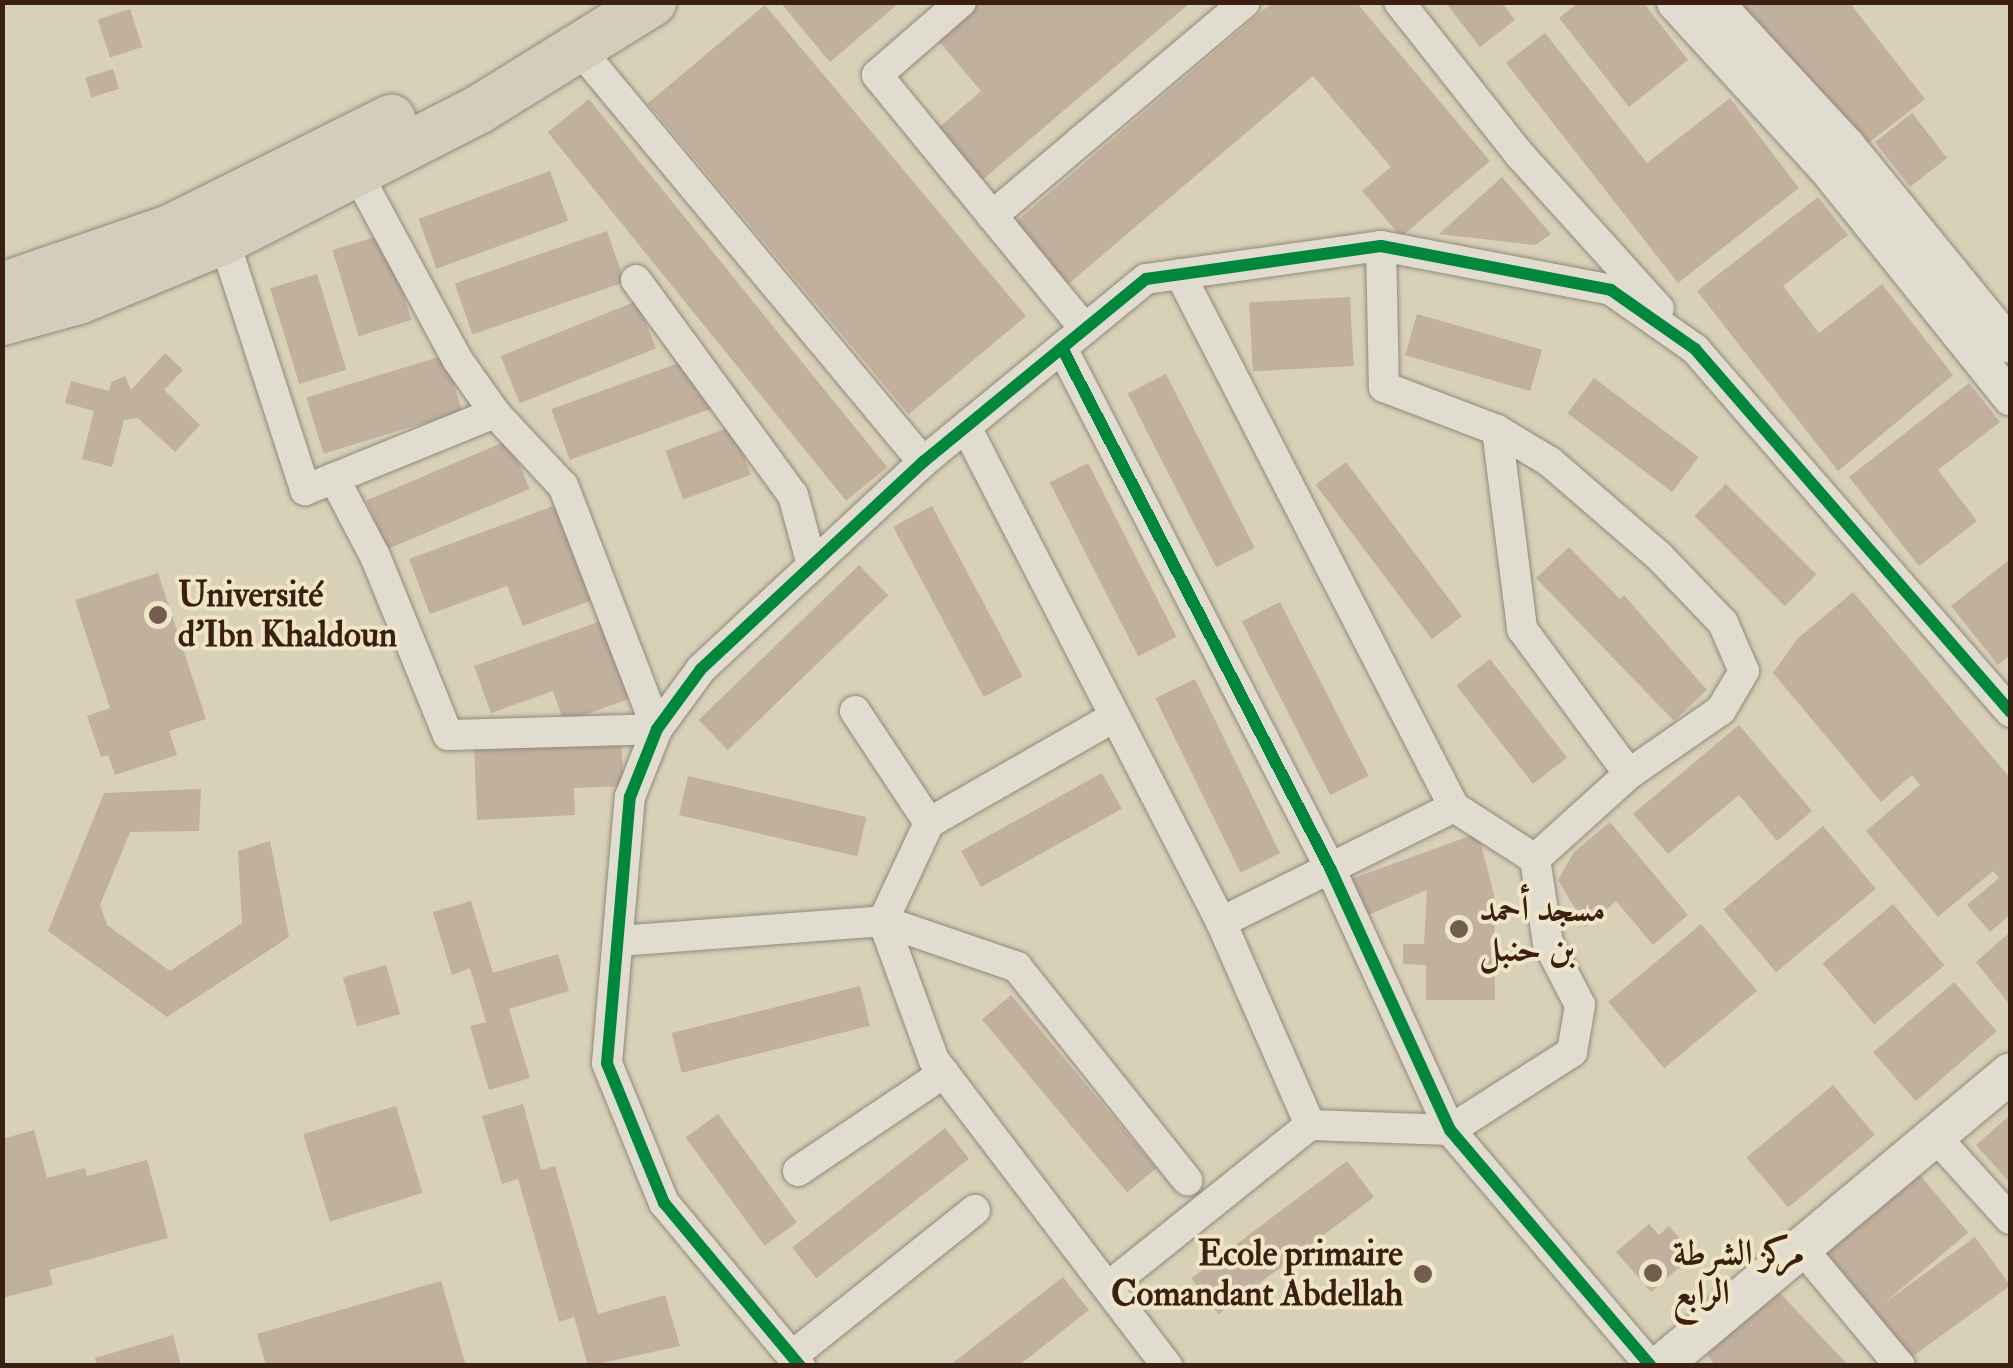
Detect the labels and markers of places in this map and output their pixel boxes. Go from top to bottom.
place label: Université d'Ibn Khaldoun [178,574,397,656]
marker: Université d'Ibn Khaldoun [147,604,169,626]
place label: مسجد أحمد بن حنبل [1479,888,1605,970]
marker: مسجد أحمد بن حنبل [1448,918,1470,940]
place label: مركز الشرطة الرابع [1673,1232,1804,1314]
place label: Ecole primaire Comandant Abdellah [1111,1233,1403,1315]
marker: مركز الشرطة الرابع [1642,1262,1664,1284]
marker: Ecole primaire Comandant Abdellah [1412,1263,1434,1285]

